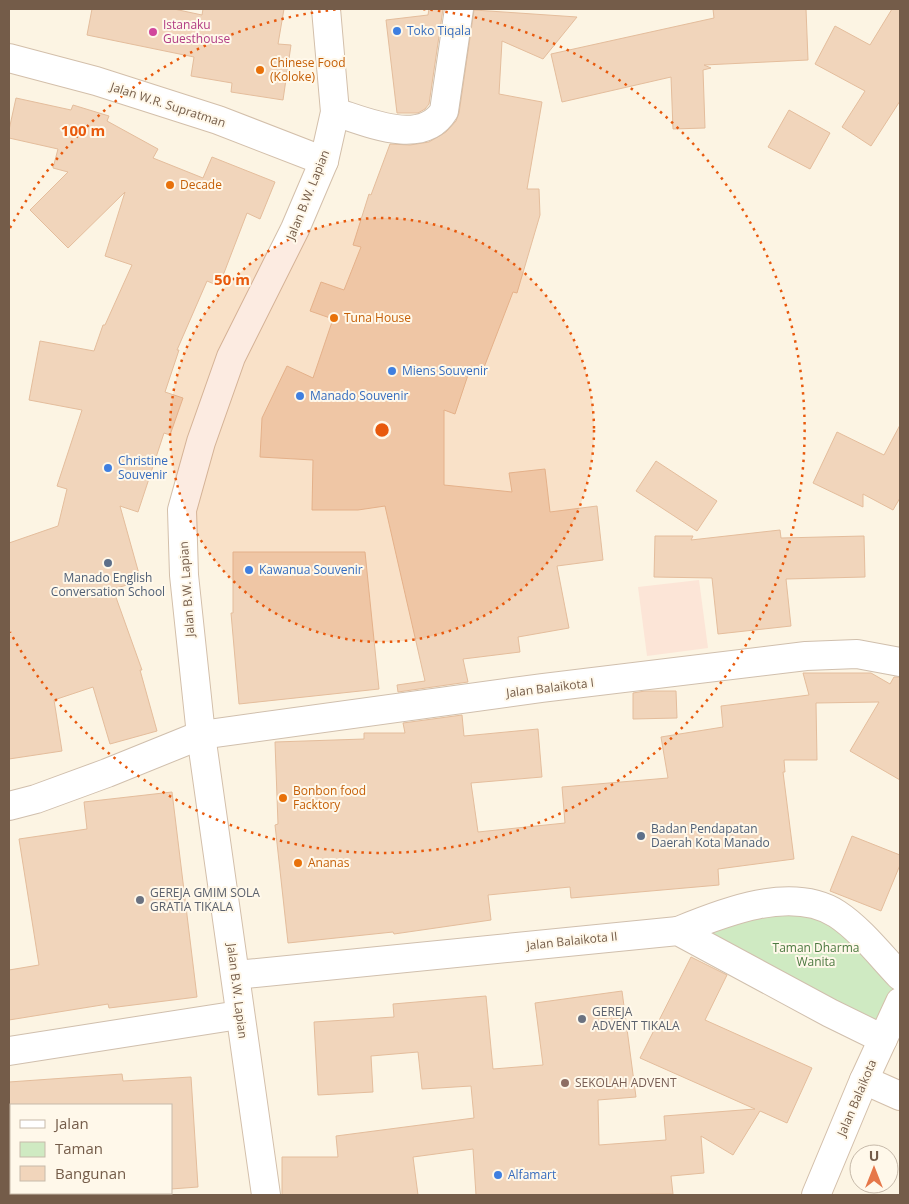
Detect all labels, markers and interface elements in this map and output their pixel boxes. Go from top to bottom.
place label: Istanaku Guesthouse [163,16,230,47]
place label: Toko Tiqala [407,22,471,39]
marker: Toko Tiqala [391,25,403,37]
marker: Istanaku Guesthouse [147,26,159,38]
place label: Chinese Food (Koloke) [270,54,346,85]
marker: Chinese Food (Koloke) [254,64,266,76]
street label: Jalan W.R. Supratman [107,78,228,131]
text: 100 m [61,120,105,140]
street label: Jalan B.W. Lapian [281,147,333,243]
place label: Decade [180,176,222,193]
marker: Decade [164,179,176,191]
text: 50 m [214,269,250,289]
place label: Tuna House [344,309,411,326]
marker: Tuna House [328,312,340,324]
place label: Miens Souvenir [402,362,488,379]
marker: Miens Souvenir [386,365,398,377]
place label: Manado Souvenir [310,387,408,404]
marker: Manado Souvenir [294,390,306,402]
centre of rings [373,421,391,439]
place label: Christine Souvenir [118,452,168,483]
marker: Christine Souvenir [102,462,114,474]
street label: Jalan B.W. Lapian [175,541,198,638]
marker: Manado English Conversation School [102,557,114,569]
place label: Kawanua Souvenir [259,561,363,578]
marker: Kawanua Souvenir [243,564,255,576]
place label: Manado English Conversation School [51,569,165,600]
street label: Jalan Balaikota I [504,674,595,701]
place label: Bonbon food Facktory [293,782,366,813]
marker: Bonbon food Facktory [277,792,289,804]
place label: Badan Pendapatan Daerah Kota Manado [651,820,770,851]
marker: Badan Pendapatan Daerah Kota Manado [635,830,647,842]
place label: Ananas [308,854,350,871]
marker: Ananas [292,857,304,869]
place label: GEREJA GMIM SOLA GRATIA TIKALA [150,884,260,915]
marker: GEREJA GMIM SOLA GRATIA TIKALA [134,894,146,906]
street label: Jalan Balaikota II [525,927,618,954]
park label: Taman Dharma Wanita [773,939,859,970]
street label: Jalan B.W. Lapian [223,941,252,1039]
place label: GEREJA ADVENT TIKALA [592,1003,680,1034]
marker: GEREJA ADVENT TIKALA [576,1013,588,1025]
street label: Jalan Balaikota [832,1057,880,1140]
place label: SEKOLAH ADVENT [575,1074,677,1091]
marker: SEKOLAH ADVENT [559,1077,571,1089]
legend [10,1104,172,1194]
text: Jalan [53,1113,89,1133]
text: Taman [55,1138,103,1158]
north arrow [849,1144,899,1194]
text: U [869,1146,879,1165]
text: Bangunan [55,1163,126,1183]
place label: Alfamart [508,1166,556,1183]
marker: Alfamart [492,1169,504,1181]

